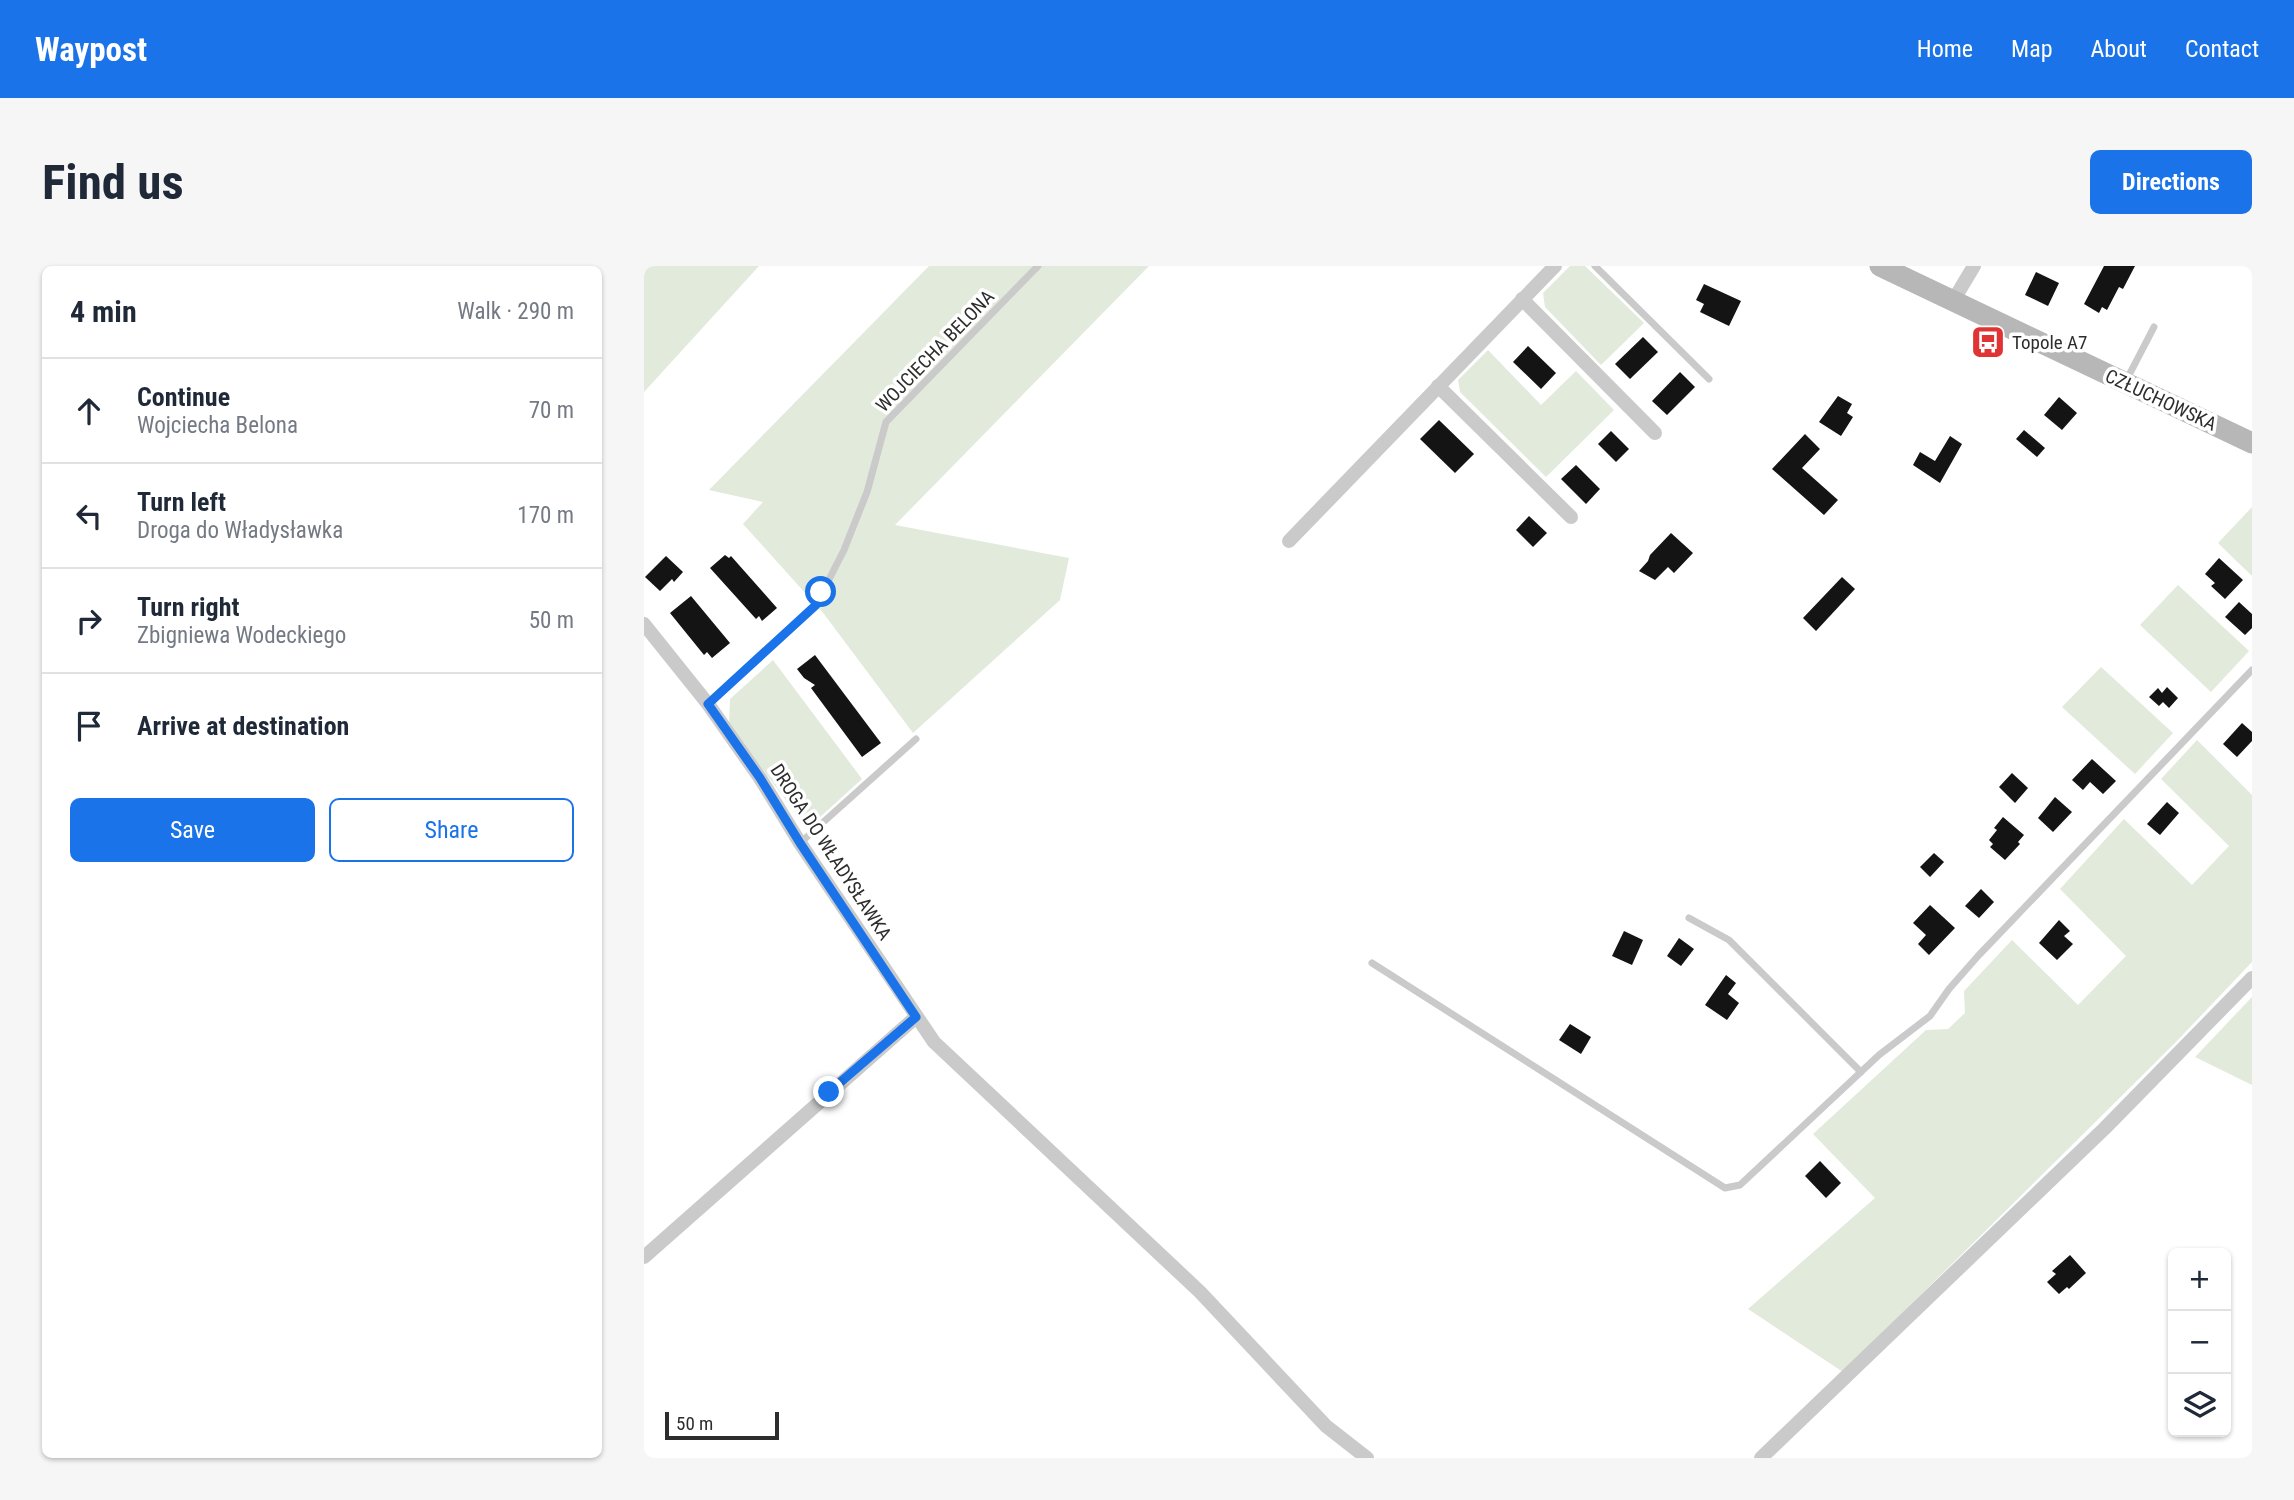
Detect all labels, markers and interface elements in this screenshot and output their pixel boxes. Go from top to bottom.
text: Waypost [35,30,147,69]
text: Home [1917,35,1973,63]
text: Map [2011,35,2053,63]
text: About [2091,35,2147,63]
text: Contact [2185,35,2259,63]
button: Directions [2090,150,2252,214]
text: Find us [42,154,184,211]
street label: WOJCIECHA BELONA [871,285,999,417]
text: 4 min [70,294,137,329]
text: Walk · 290 m [457,298,574,325]
bus stop icon: Topole A7 [1969,323,2007,361]
place label: Topole A7 [2012,331,2087,354]
street label: CZŁUCHOWSKA [2102,364,2220,436]
text: Continue [137,382,230,412]
icon: ahead [70,392,108,430]
text: 70 m [529,397,574,424]
text: Wojciecha Belona [137,412,298,439]
text: Turn left [137,487,226,517]
icon: left [70,497,108,535]
text: 170 m [517,502,574,529]
text: Droga do Władysławka [137,517,343,544]
route start [805,576,836,607]
text: Turn right [137,592,239,622]
icon: right [70,602,108,640]
text: 50 m [529,607,574,634]
text: Zbigniewa Wodeckiego [137,622,346,649]
icon: arrive [70,707,108,745]
text: Arrive at destination [137,711,349,741]
street label: DROGA DO WŁADYSŁAWKA [765,760,897,944]
button: Save [70,798,315,862]
button: Share [329,798,574,862]
route end [813,1076,844,1107]
map controls [2168,1248,2231,1437]
button: + [2168,1248,2231,1311]
button: − [2168,1311,2231,1374]
button: layers [2168,1374,2231,1437]
scale bar [665,1409,779,1441]
text: 50 m [676,1412,713,1435]

